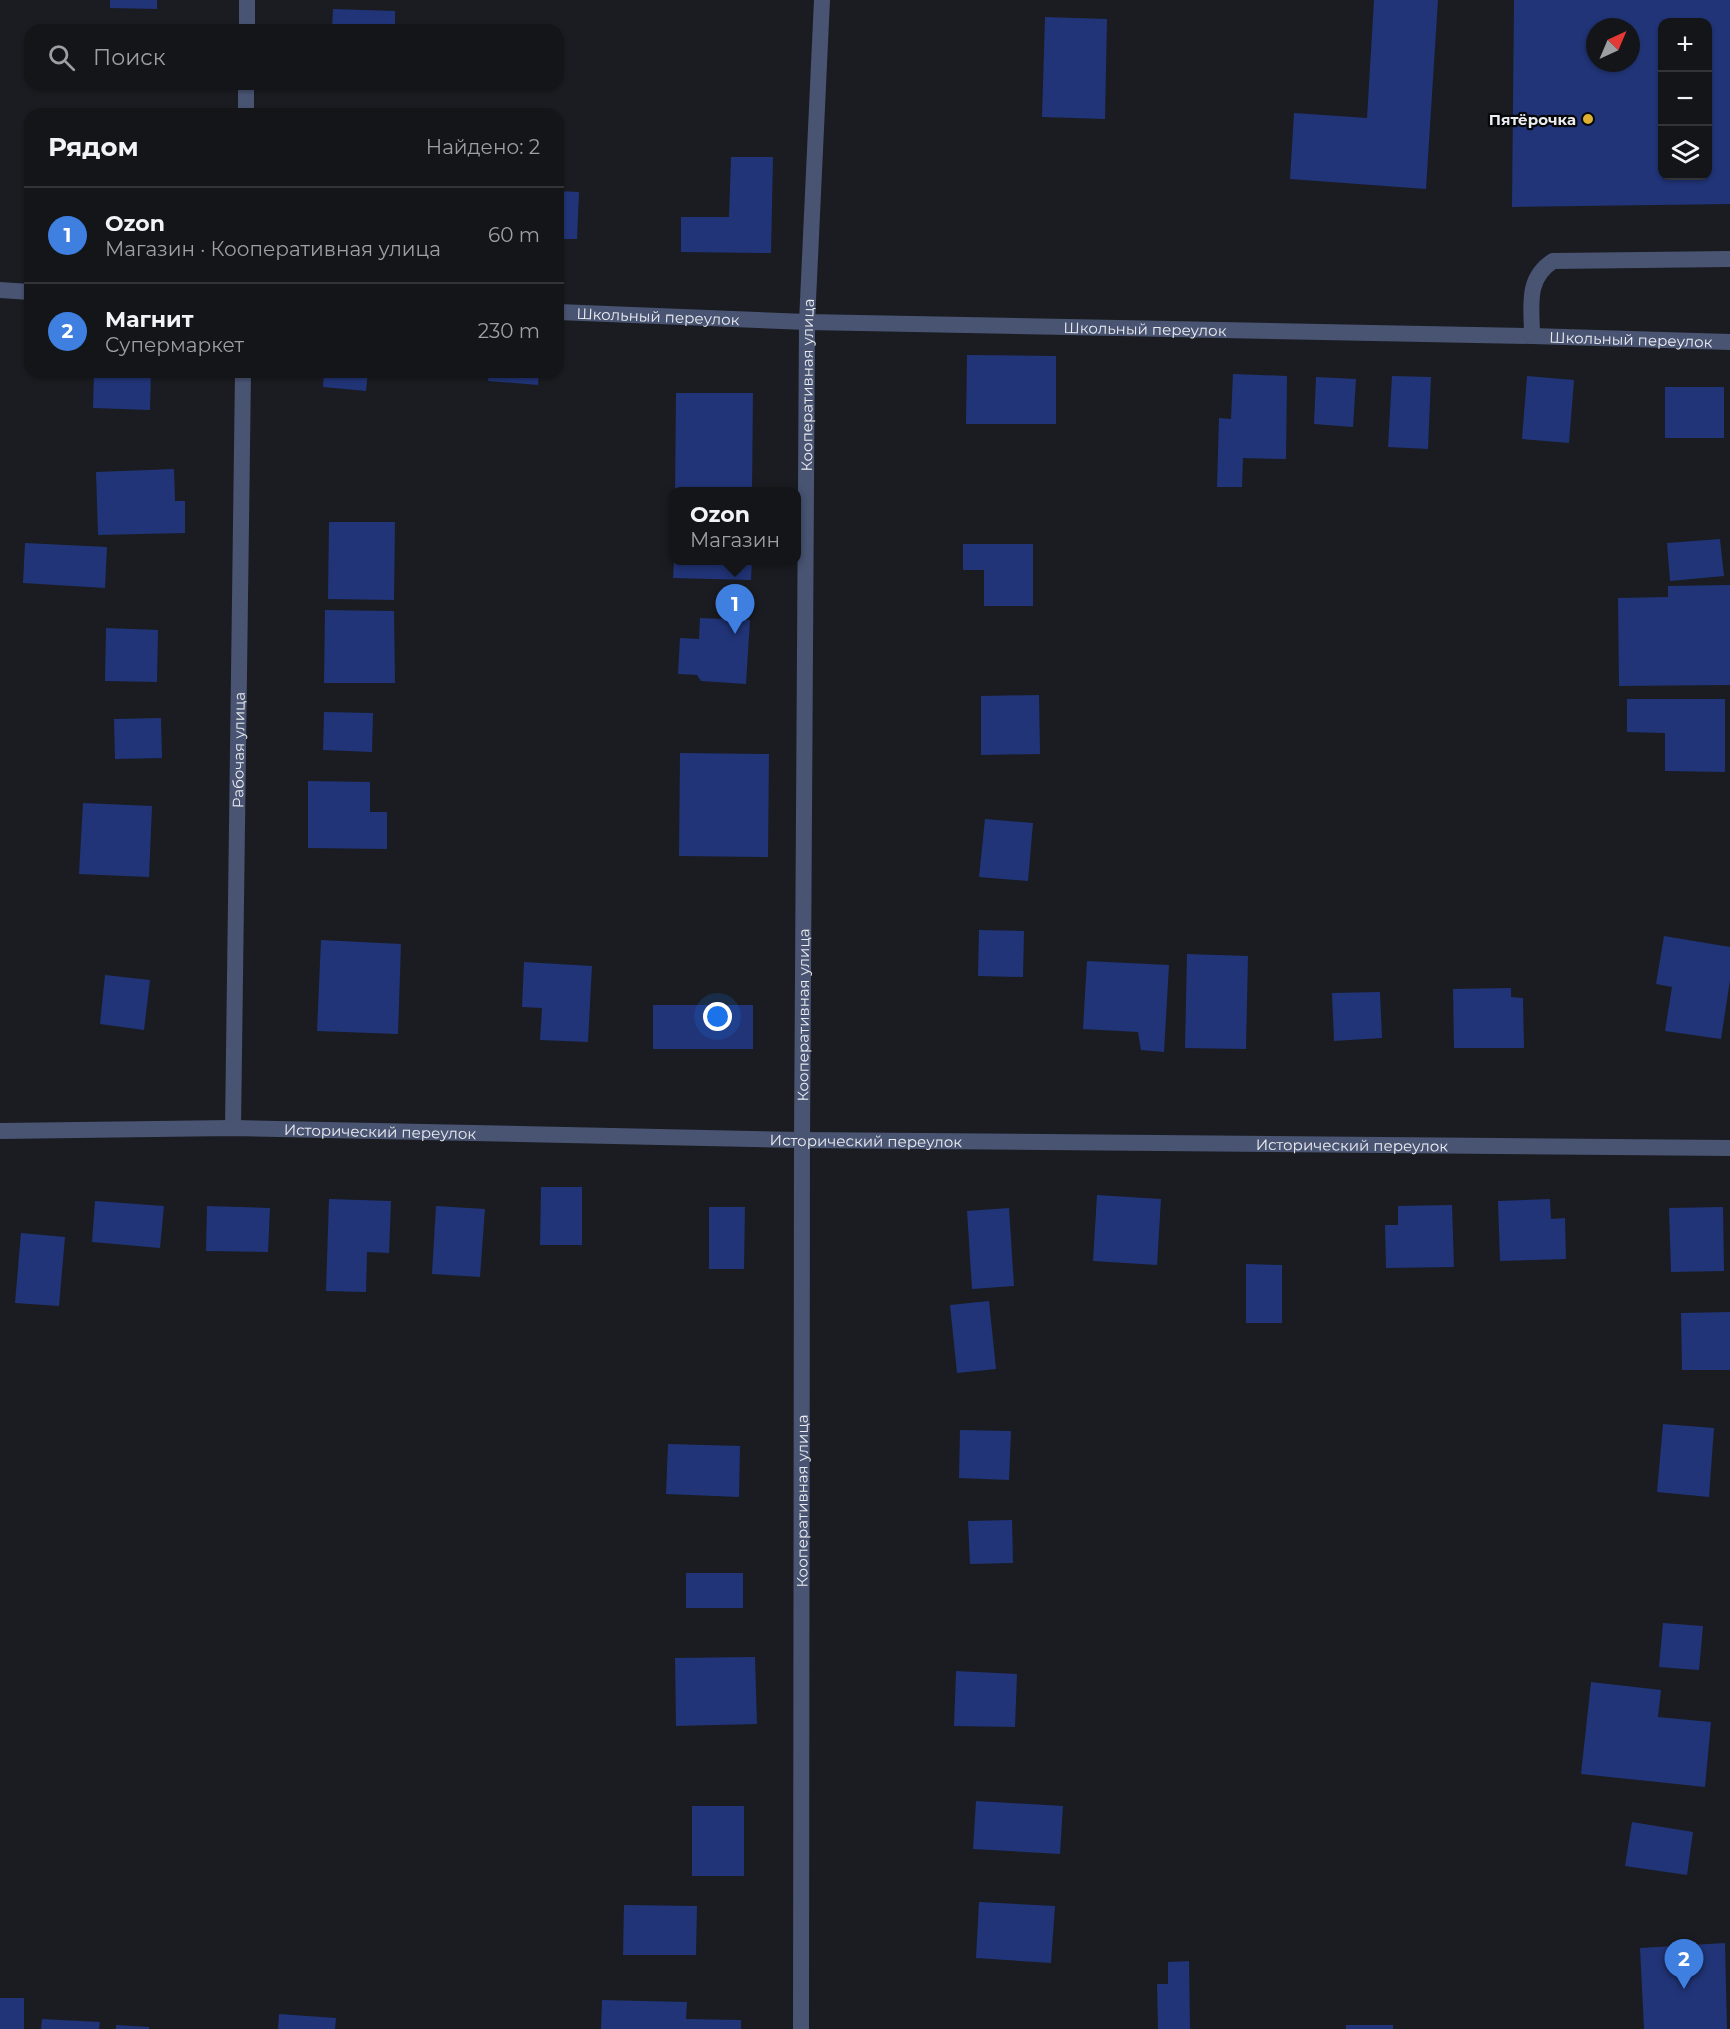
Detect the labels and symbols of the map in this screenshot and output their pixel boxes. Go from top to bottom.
north arrow [1586,18,1640,72]
place label: Пятёрочка [1489,110,1576,129]
marker: Пятёрочка [1581,112,1595,126]
street label: Кооперативная улица [797,298,818,472]
street label: Школьный переулок [576,303,740,329]
street label: Школьный переулок [1063,317,1227,340]
street label: Школьный переулок [1549,327,1713,351]
pin: 1 [716,584,754,634]
street label: Рабочая улица [228,692,248,808]
street label: Кооперативная улица [793,928,813,1102]
your location [703,1002,732,1031]
street label: Исторический переулок [284,1120,477,1143]
street label: Исторический переулок [770,1130,962,1151]
street label: Исторический переулок [1256,1134,1448,1155]
street label: Кооперативная улица [792,1415,811,1587]
pin: 2 [1664,1940,1704,1989]

